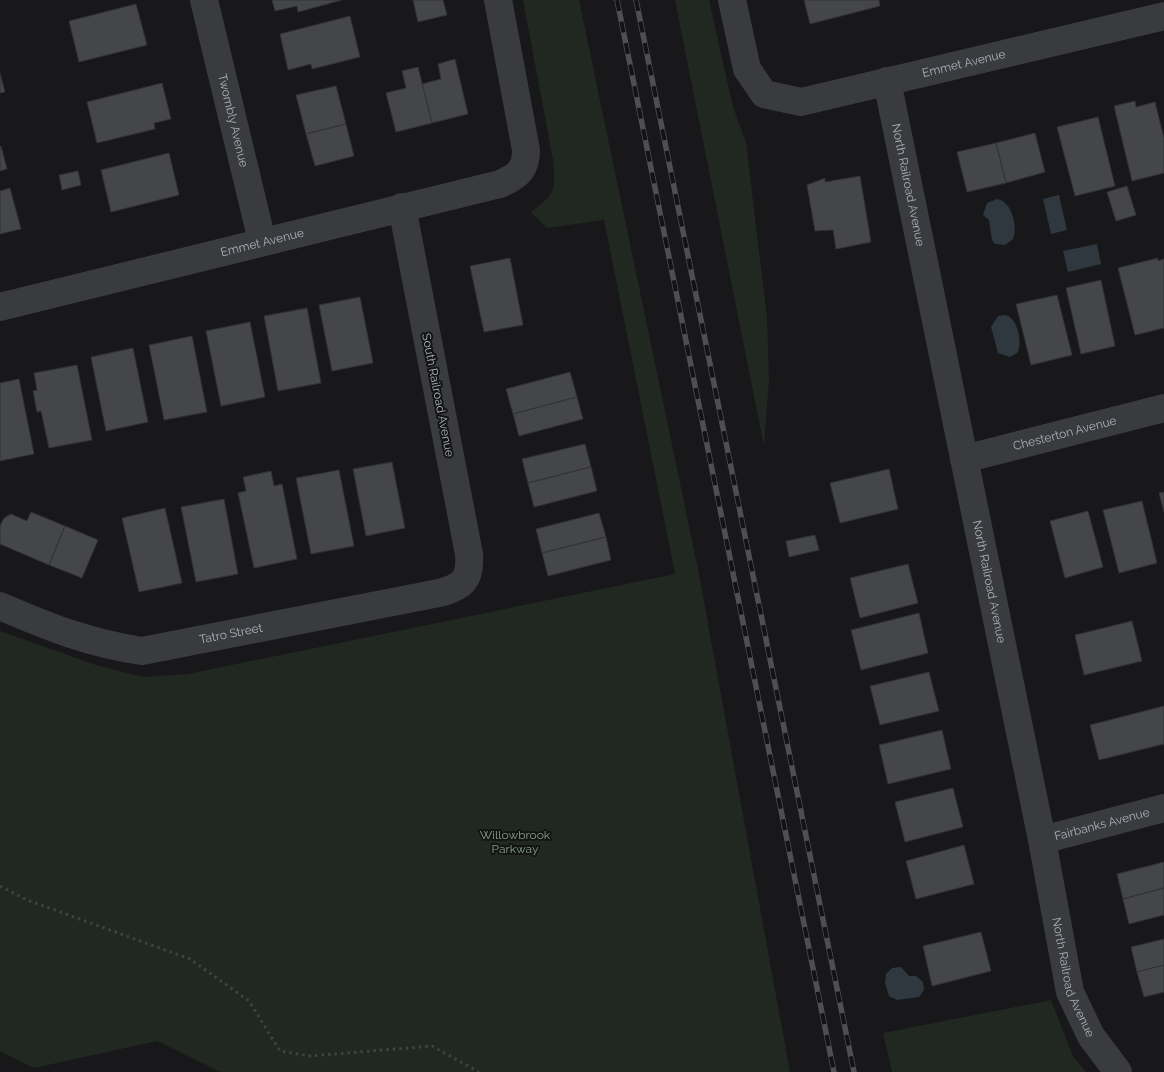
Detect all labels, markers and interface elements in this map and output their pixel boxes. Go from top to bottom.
street label: Emmet Avenue [921,47,1007,80]
street label: Twombly Avenue [215,72,251,169]
street label: North Railroad Avenue [889,122,928,247]
street label: Emmet Avenue [219,226,305,259]
street label: South Railroad Avenue [419,332,457,458]
street label: Chesterton Avenue [1012,413,1118,453]
street label: North Railroad Avenue [970,519,1009,644]
street label: Tatro Street [198,621,264,647]
street label: Fairbanks Avenue [1053,805,1151,843]
park label: Willowbrook Parkway [480,828,551,856]
street label: North Railroad Avenue [1049,916,1098,1039]

